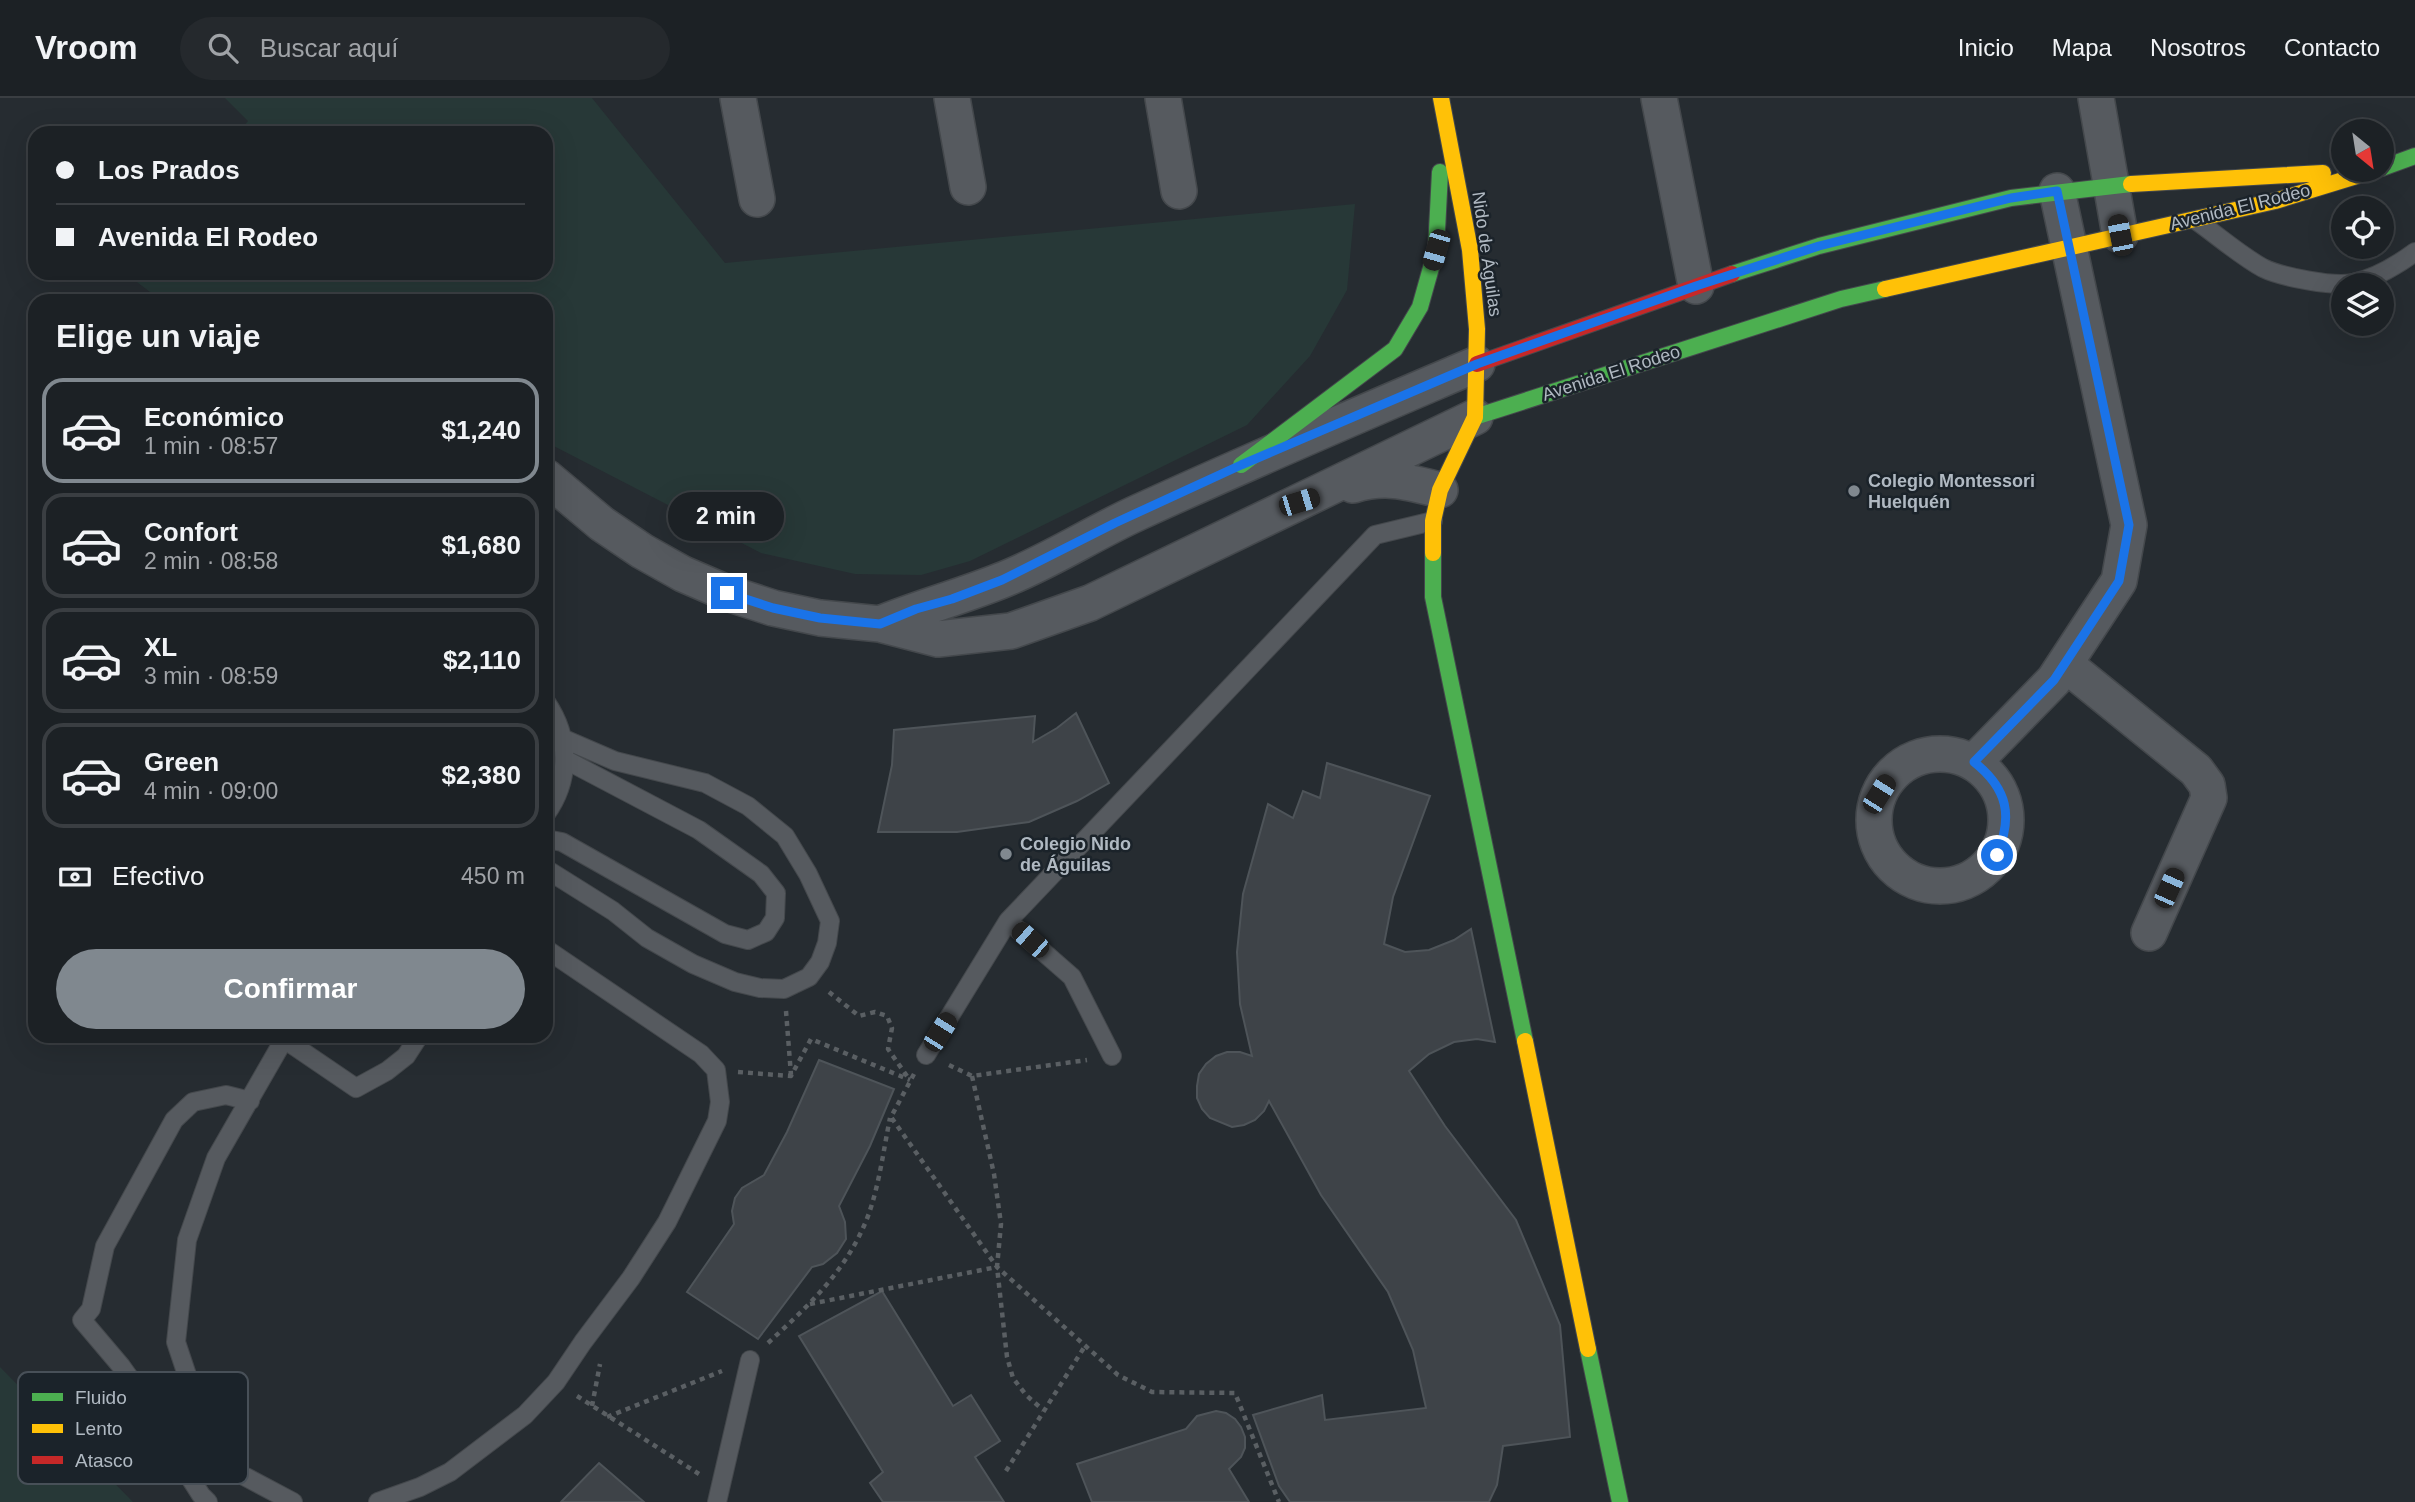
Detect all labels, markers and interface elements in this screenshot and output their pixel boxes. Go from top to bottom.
search box [180,17,670,80]
text: Vroom [35,29,138,66]
icon: search [204,29,242,67]
text: Buscar aquí [260,33,398,63]
text: Inicio [1958,34,2014,61]
text: Mapa [2052,34,2112,61]
text: Nosotros [2150,34,2246,61]
text: Contacto [2284,34,2380,61]
north arrow [2331,119,2394,182]
map controls [2331,119,2394,336]
text: Los Prados [98,155,240,185]
street label: Avenida El Rodeo [2168,180,2312,234]
street label: Nido de Águilas [1468,190,1506,318]
button: locate [2331,196,2394,259]
car [2106,212,2135,258]
text: Avenida El Rodeo [98,222,318,252]
car [1421,227,1452,273]
button: layers [2331,273,2394,336]
text: Elige un viaje [56,318,261,354]
street label: Avenida El Rodeo [1540,341,1682,405]
icon: car [60,399,123,462]
text: Económico [144,402,284,432]
text: $1,240 [441,415,521,445]
text: 1 min · 08:57 [144,433,278,459]
place label: Colegio Montessori Huelquén [1868,471,2035,512]
marker: Colegio Montessori Huelquén [1846,483,1862,499]
car [1276,486,1323,518]
callout: 2 min [669,491,785,540]
text: 2 min [696,503,756,529]
icon: car [60,514,123,577]
text: Confort [144,517,238,547]
text: $1,680 [441,530,521,560]
text: 2 min · 08:58 [144,548,278,574]
route end [711,577,743,609]
icon: car [60,629,123,692]
text: XL [144,632,177,662]
text: $2,110 [443,645,521,675]
text: 3 min · 08:59 [144,663,278,689]
icon: car [60,744,123,807]
text: Green [144,747,219,777]
text: $2,380 [441,760,521,790]
car [1859,771,1900,817]
text: 4 min · 09:00 [144,778,278,804]
place label: Colegio Nido de Águilas [1020,834,1131,875]
route start [1981,839,2013,871]
marker: Colegio Nido de Águilas [998,846,1014,862]
icon: cash [56,858,94,896]
text: Efectivo [112,861,205,891]
text: 450 m [461,863,525,889]
car [2151,865,2188,911]
car [1008,918,1053,962]
button: Confirmar [56,949,525,1029]
car [920,1009,961,1055]
legend [18,1372,248,1484]
text: Fluido [75,1387,127,1408]
text: Lento [75,1418,123,1439]
text: Atasco [75,1450,133,1471]

